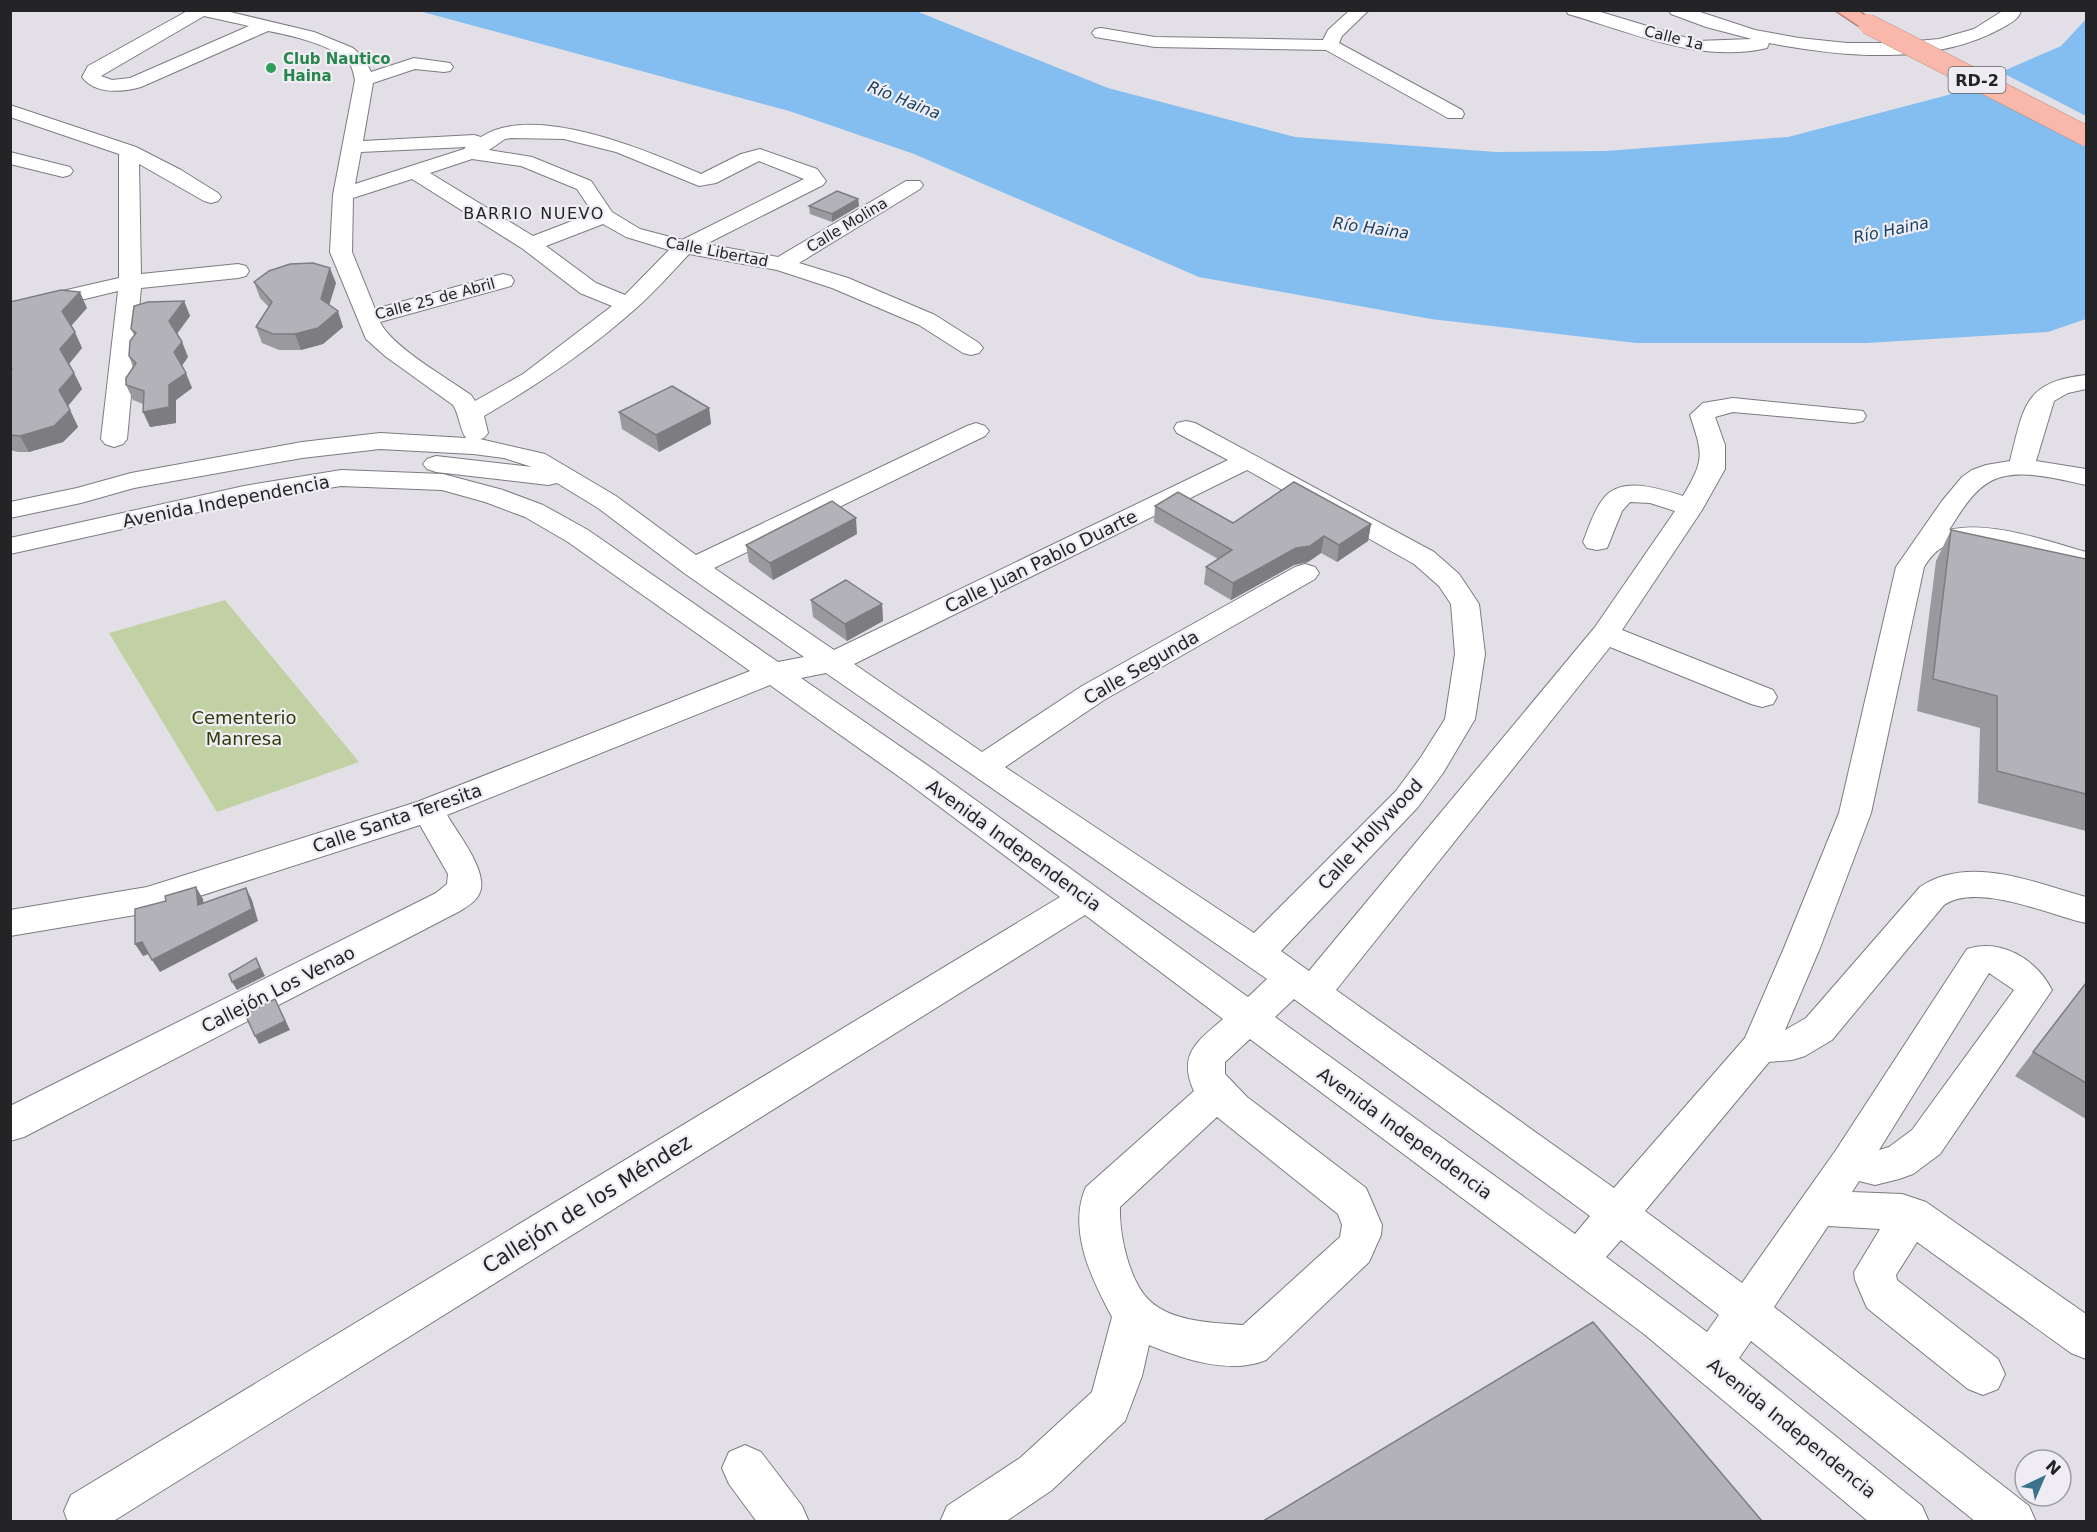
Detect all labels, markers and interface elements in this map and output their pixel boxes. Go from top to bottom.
street label: Calle 1a [1642,22,1706,54]
place label: Club Nautico Haina [283,50,391,85]
marker: Club Nautico Haina [264,61,278,75]
road number: RD-2 [1948,67,2006,93]
water label: Río Haina [865,77,943,123]
street label: Calle Molina [803,194,891,256]
district label: BARRIO NUEVO [463,204,605,223]
water label: Río Haina [1332,213,1410,243]
water label: Río Haina [1852,213,1930,247]
street label: Calle Libertad [664,233,770,271]
street label: Calle 25 de Abril [373,274,497,324]
street label: Avenida Independencia [121,471,331,531]
street label: Calle Juan Pablo Duarte [941,505,1141,617]
street label: Calle Segunda [1080,626,1202,708]
park label: Cementerio Manresa [191,707,297,749]
street label: Calle Hollywood [1313,774,1427,894]
street label: Avenida Independencia [923,775,1105,915]
street label: Calle Santa Teresita [310,779,484,857]
street label: Callejón Los Venao [198,941,358,1037]
street label: Avenida Independencia [1314,1063,1496,1203]
street label: Callejón de los Méndez [478,1130,696,1278]
street label: Avenida Independencia [1704,1354,1880,1502]
north arrow [2013,1448,2073,1508]
text: N [2042,1456,2064,1479]

